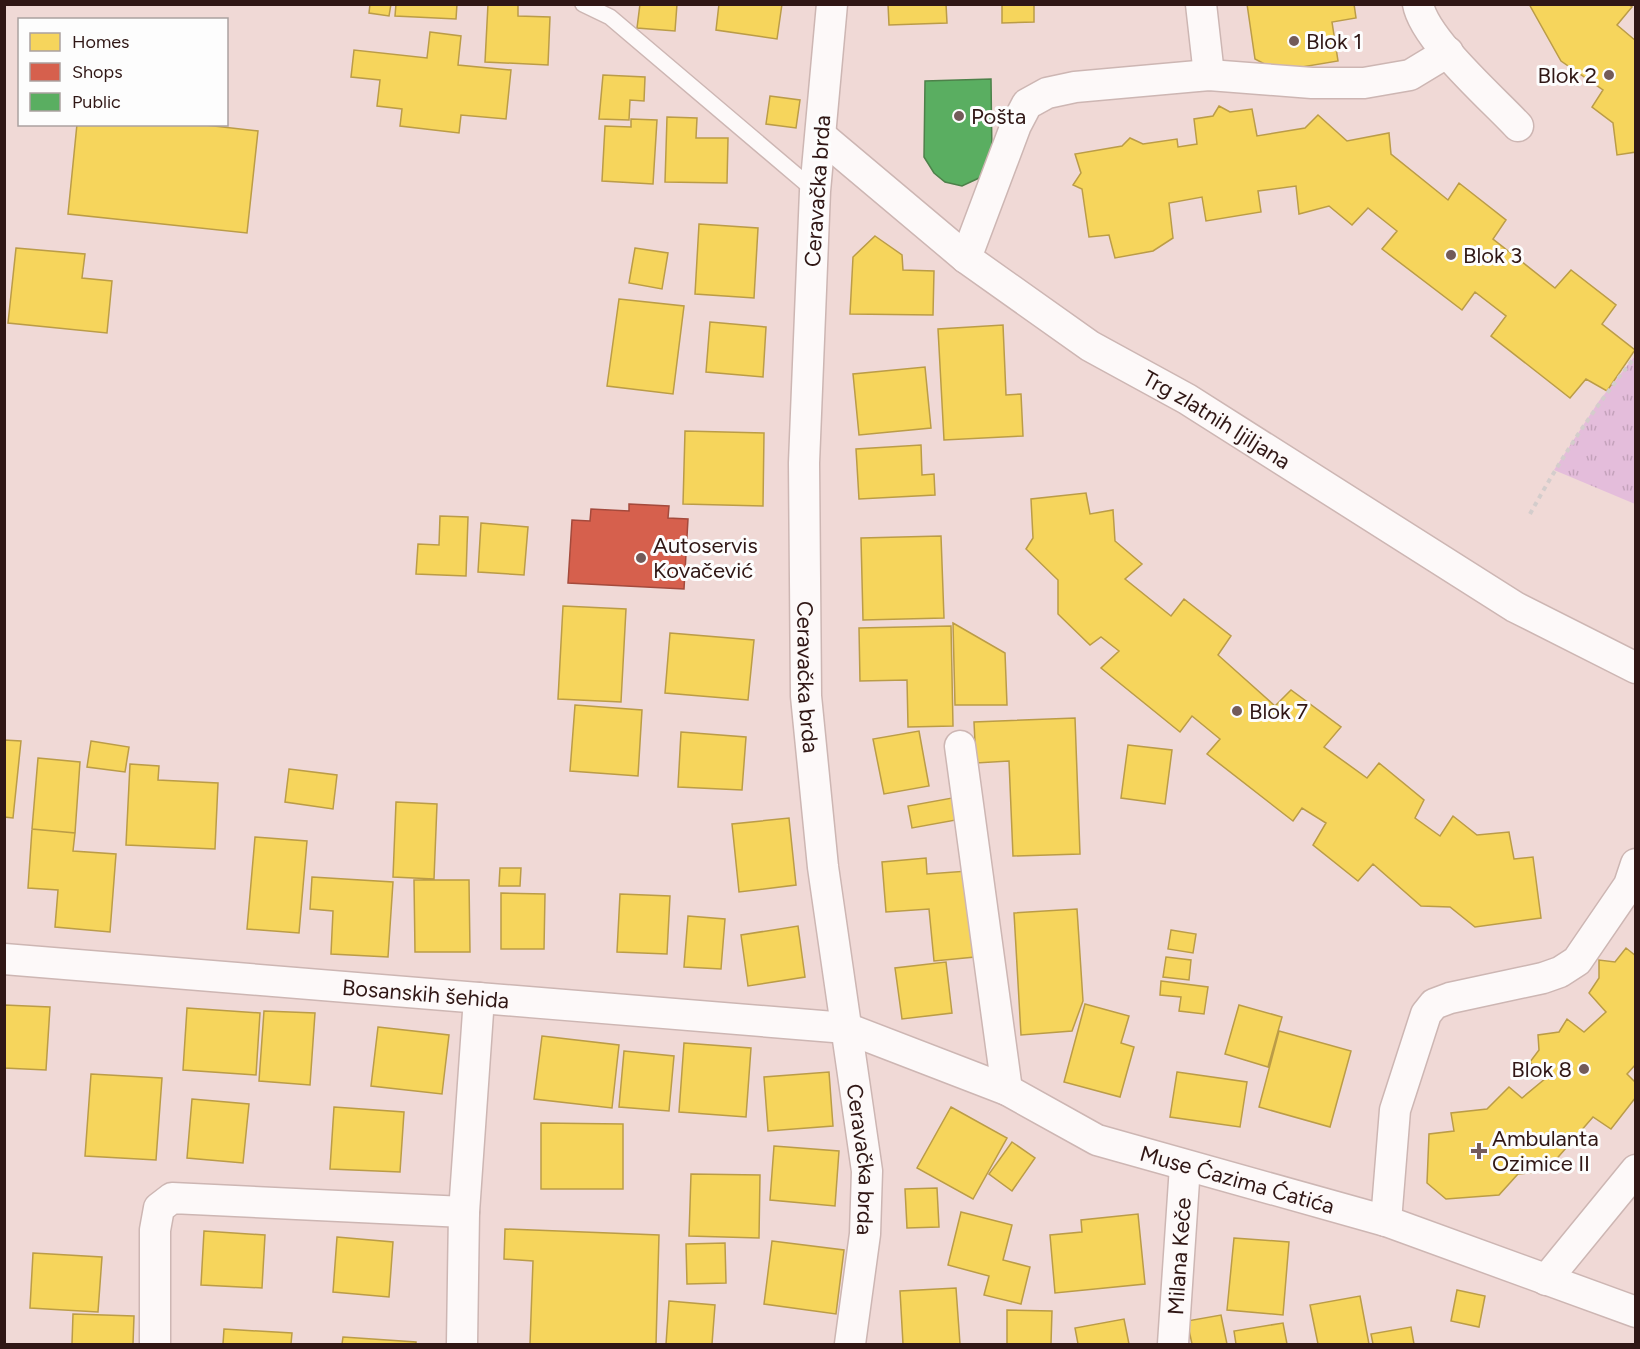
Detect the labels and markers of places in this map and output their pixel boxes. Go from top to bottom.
place label: Blok 1 [1306,28,1362,55]
marker: Blok 1 [1287,34,1301,48]
place label: Blok 2 [1538,62,1597,89]
marker: Blok 2 [1602,68,1616,82]
place label: Pošta [971,103,1026,130]
marker: Pošta [952,109,966,123]
place label: Blok 3 [1463,242,1522,269]
marker: Blok 3 [1444,248,1458,262]
place label: Autoservis Kovačević [653,532,758,584]
marker: Autoservis Kovačević [634,551,648,565]
place label: Blok 7 [1249,698,1308,725]
marker: Blok 7 [1230,704,1244,718]
place label: Blok 8 [1511,1056,1572,1083]
marker: Blok 8 [1577,1062,1591,1076]
place label: Ambulanta Ozimice II [1492,1125,1599,1177]
marker: Ambulanta Ozimice II [1470,1142,1488,1160]

